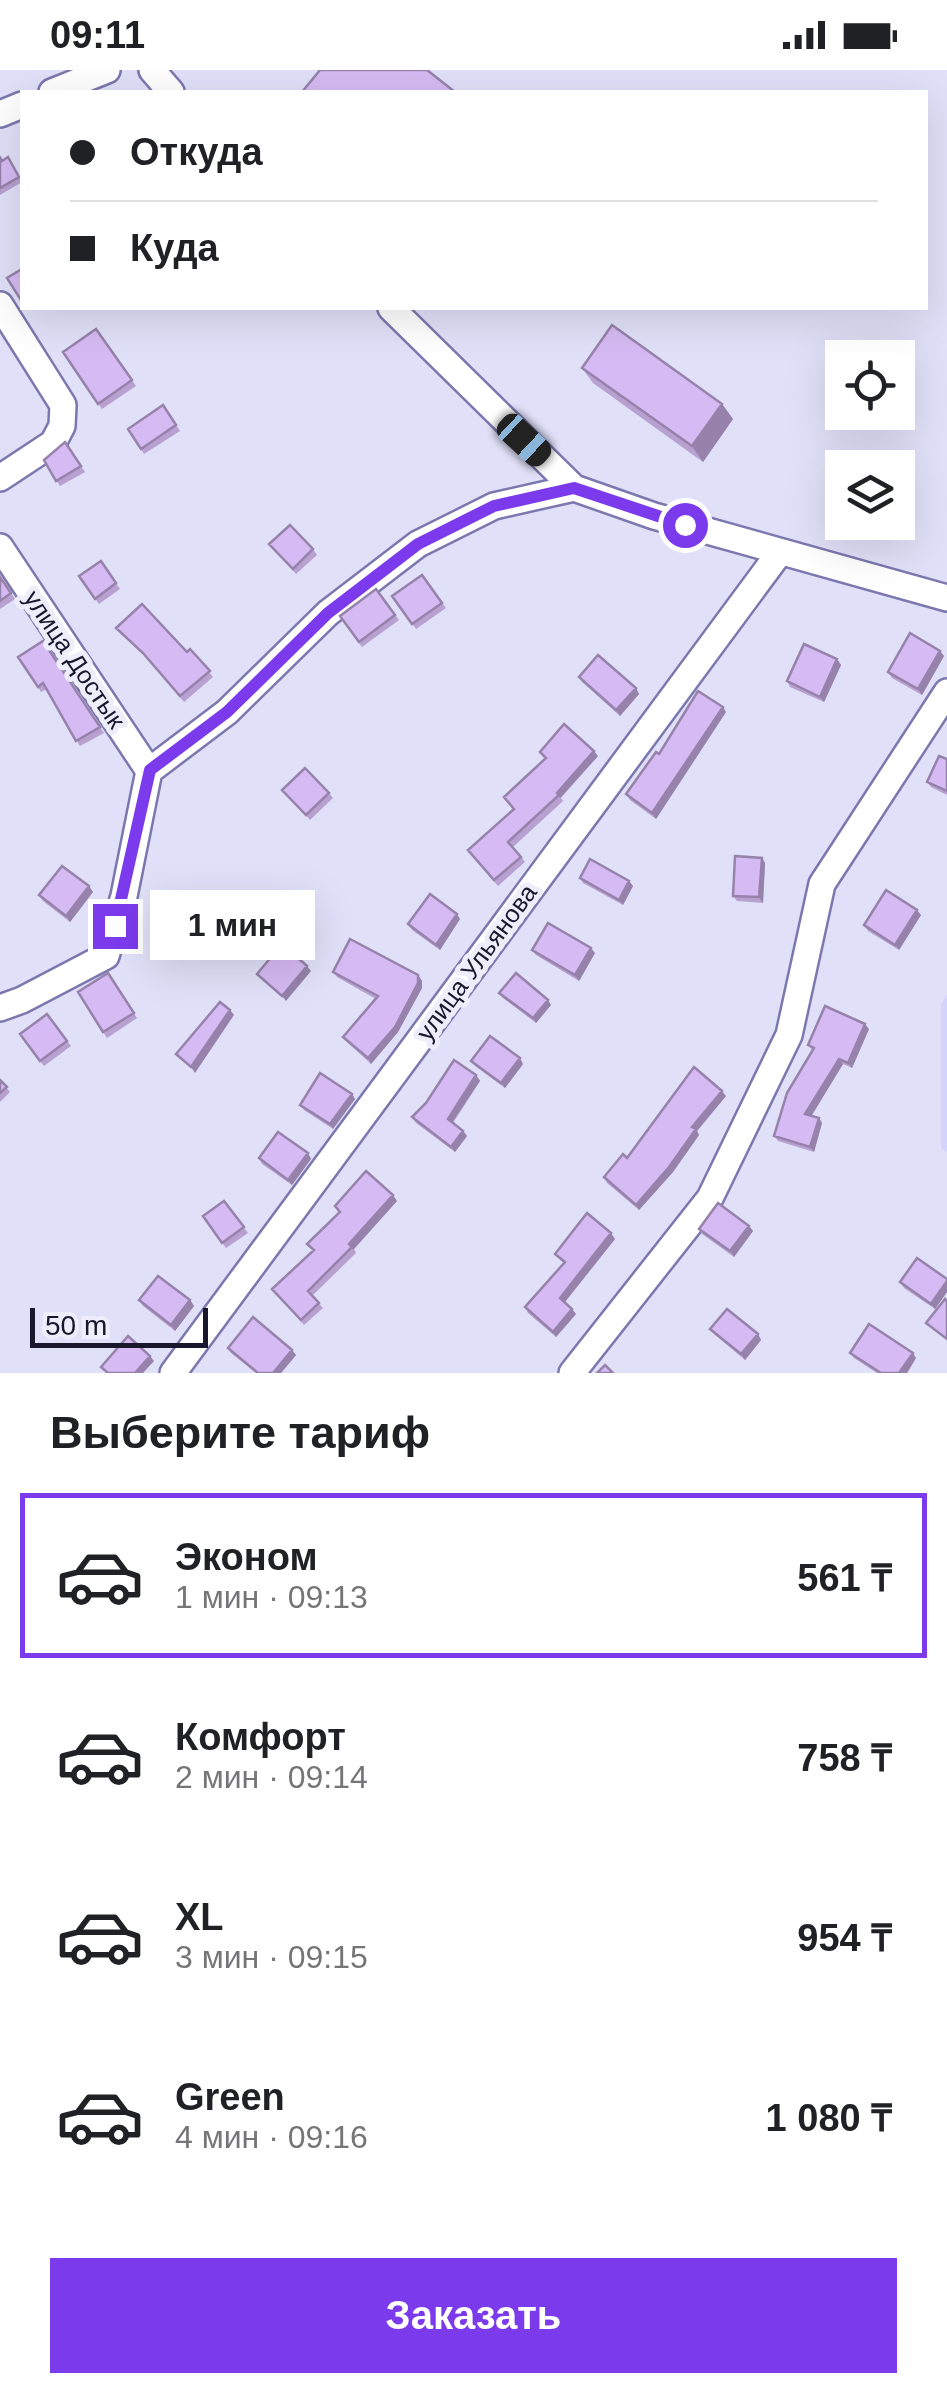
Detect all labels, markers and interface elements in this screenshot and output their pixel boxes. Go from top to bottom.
text: 09:11 [50,14,145,56]
text: Откуда [130,131,263,173]
text: Куда [130,227,219,269]
map controls [825,340,915,540]
button: locate [825,340,915,430]
car [492,409,556,471]
button: layers [825,450,915,540]
route start [663,503,708,548]
street label: улица Достык [19,585,132,734]
street label: улица Ульянова [410,879,542,1045]
callout: 1 мин [150,891,315,961]
route end [93,904,138,949]
text: 1 мин [188,907,277,943]
scale bar [30,1303,208,1348]
text: 50 m [45,1310,107,1341]
text: Выберите тариф [50,1407,430,1458]
icon: car [55,1531,145,1621]
text: Эконом [175,1536,318,1578]
text: 561 ₸ [797,1557,892,1599]
text: 1 мин · 09:13 [175,1579,368,1615]
icon: car [55,1711,145,1801]
text: Комфорт [175,1716,346,1758]
text: 758 ₸ [797,1737,892,1779]
text: 2 мин · 09:14 [175,1759,368,1795]
icon: car [55,1891,145,1981]
text: XL [175,1896,224,1938]
text: 954 ₸ [797,1917,892,1959]
text: 3 мин · 09:15 [175,1939,368,1975]
icon: car [55,2071,145,2161]
text: Green [175,2076,285,2118]
text: 1 080 ₸ [766,2097,892,2139]
text: 4 мин · 09:16 [175,2119,368,2155]
button: Заказать [50,2258,897,2373]

